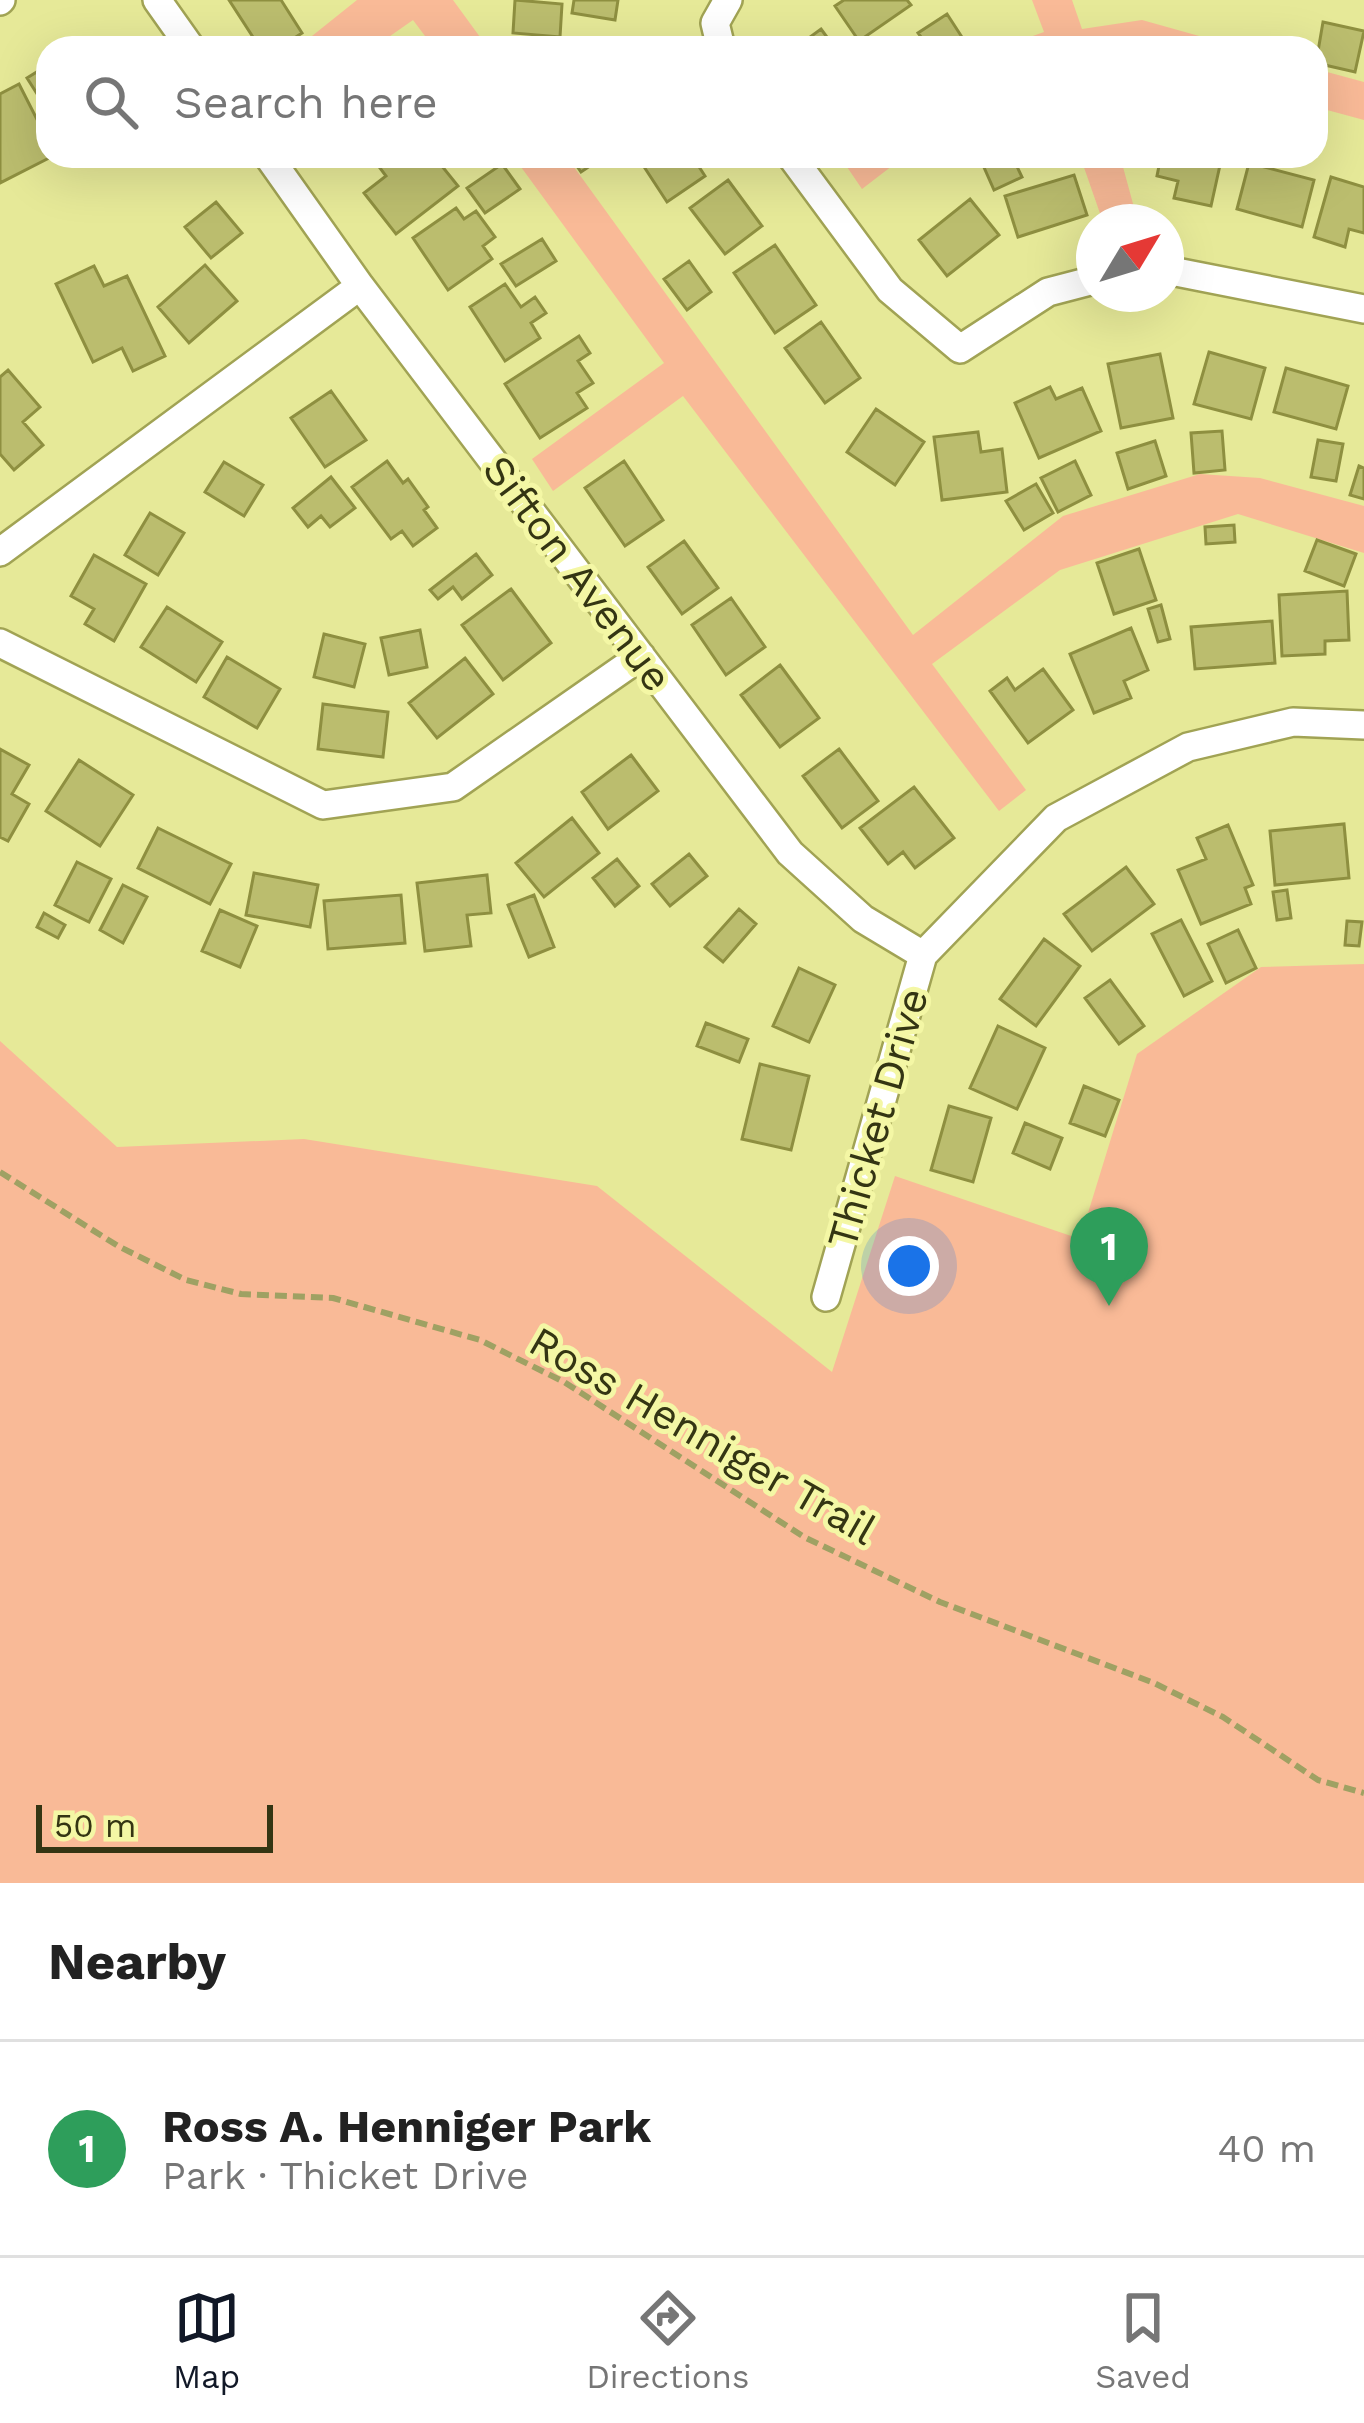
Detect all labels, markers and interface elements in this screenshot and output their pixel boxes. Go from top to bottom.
search box [36,36,1328,168]
icon: search [78,69,144,135]
text: Search here [174,76,438,129]
north arrow [1076,204,1184,312]
street label: Sifton Avenue [473,446,682,701]
street label: Thicket Drive [817,982,938,1254]
pin: 1 [1070,1207,1148,1306]
your location [879,1236,939,1296]
street label: Ross Henniger Trail [521,1316,885,1555]
scale bar [36,1799,273,1852]
text: 50 m [54,1806,136,1845]
text: Nearby [48,1932,226,1991]
text: Ross A. Henniger Park [162,2100,651,2153]
text: 1 [79,2126,95,2171]
text: 40 m [1217,2126,1316,2171]
text: Park · Thicket Drive [162,2153,528,2198]
tab: Map [173,2285,240,2396]
tab: Directions [586,2285,749,2396]
tab: Saved [1095,2285,1191,2396]

